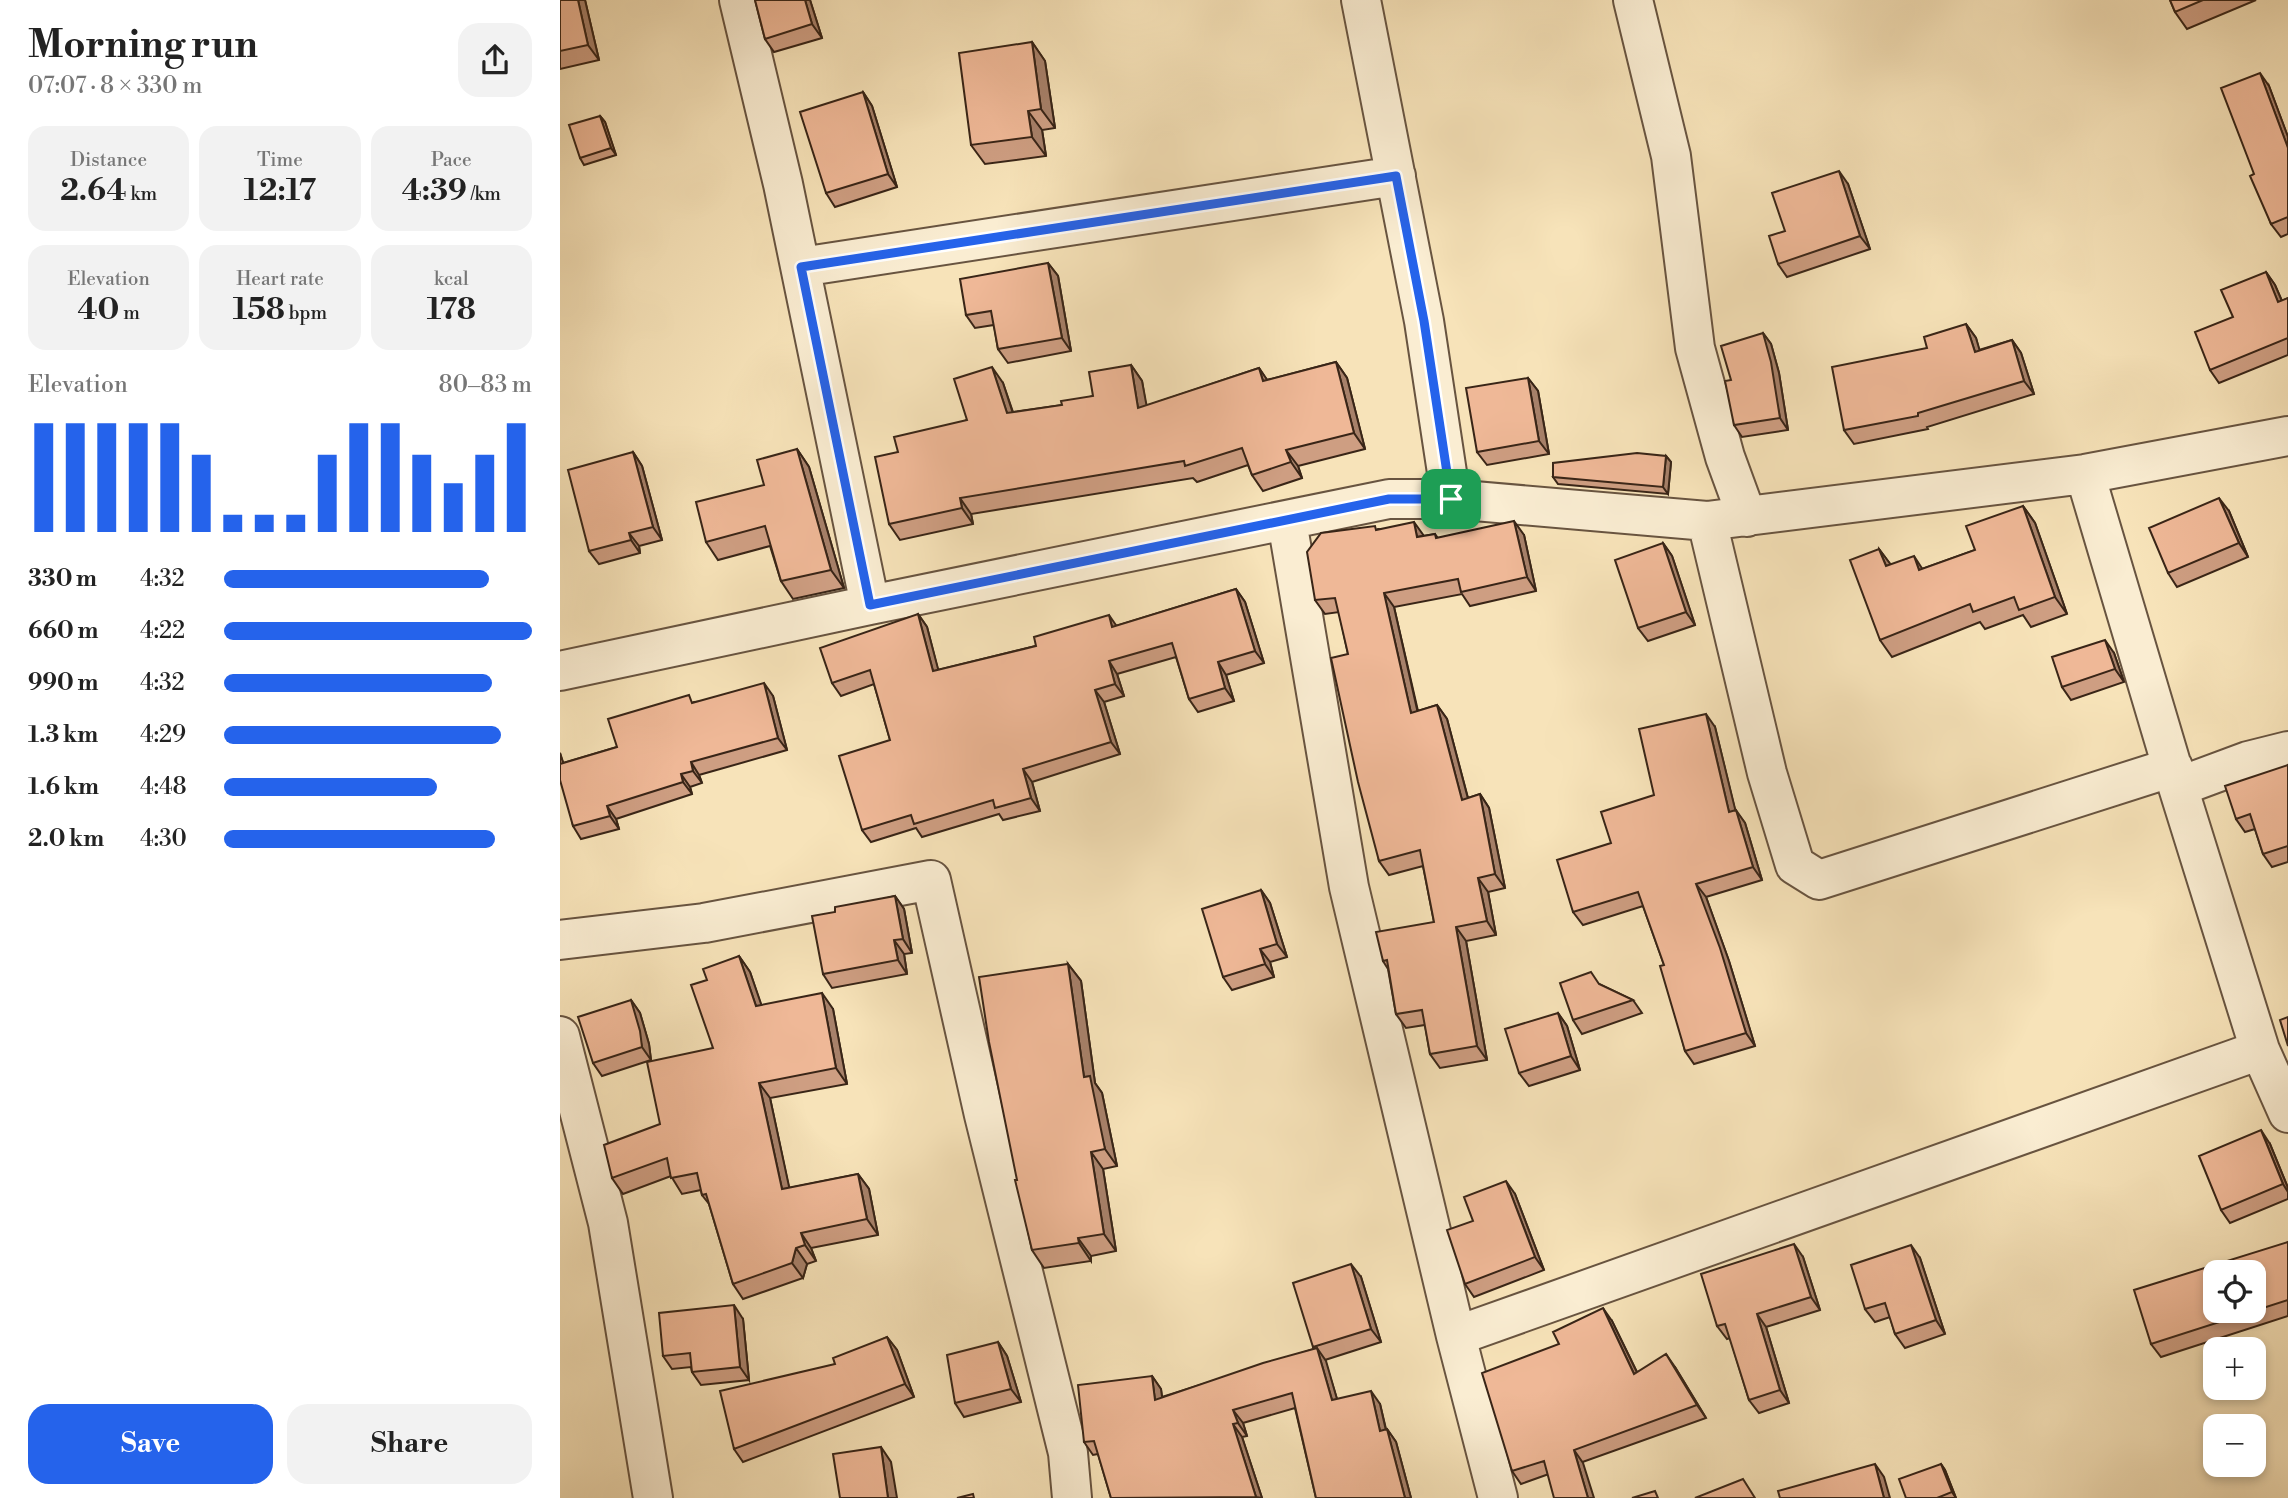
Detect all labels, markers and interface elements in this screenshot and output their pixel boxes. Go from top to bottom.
text: Morning run [28,22,258,69]
button: share [458,23,532,97]
text: 07:07 · 8 × 330 m [28,72,202,100]
text: Distance [70,148,147,172]
text: Time [257,148,303,172]
text: Pace [431,148,472,172]
text: 2.64 [60,172,127,210]
text: 12:17 [244,172,316,210]
text: 4:39 [402,172,467,210]
text: km [127,182,157,206]
text: /km [467,182,501,206]
text: Elevation [68,267,150,291]
text: Heart rate [236,267,324,291]
text: kcal [434,267,469,291]
text: 40 [77,291,119,329]
text: 158 [233,291,285,329]
text: 178 [427,291,476,329]
text: m [119,301,140,325]
text: bpm [285,301,327,325]
text: Elevation [28,371,128,399]
text: 80–83 m [439,371,532,399]
pin [1421,469,1481,529]
icon: arrive [1432,480,1470,518]
text: 330 m [28,565,97,593]
text: 4:32 [140,565,185,593]
text: 660 m [28,617,98,645]
text: 4:22 [140,617,185,645]
text: 990 m [28,669,98,697]
text: 4:32 [140,669,185,697]
text: 1.3 km [28,721,98,749]
text: 4:29 [140,721,186,749]
text: 1.6 km [28,773,99,801]
text: 4:48 [140,773,187,801]
text: 2.0 km [28,825,104,853]
text: 4:30 [140,825,187,853]
map controls [2203,1260,2266,1477]
button: locate [2203,1260,2266,1323]
button: + [2203,1337,2266,1400]
button: Save [28,1404,273,1484]
button: Share [287,1404,532,1484]
button: − [2203,1414,2266,1477]

